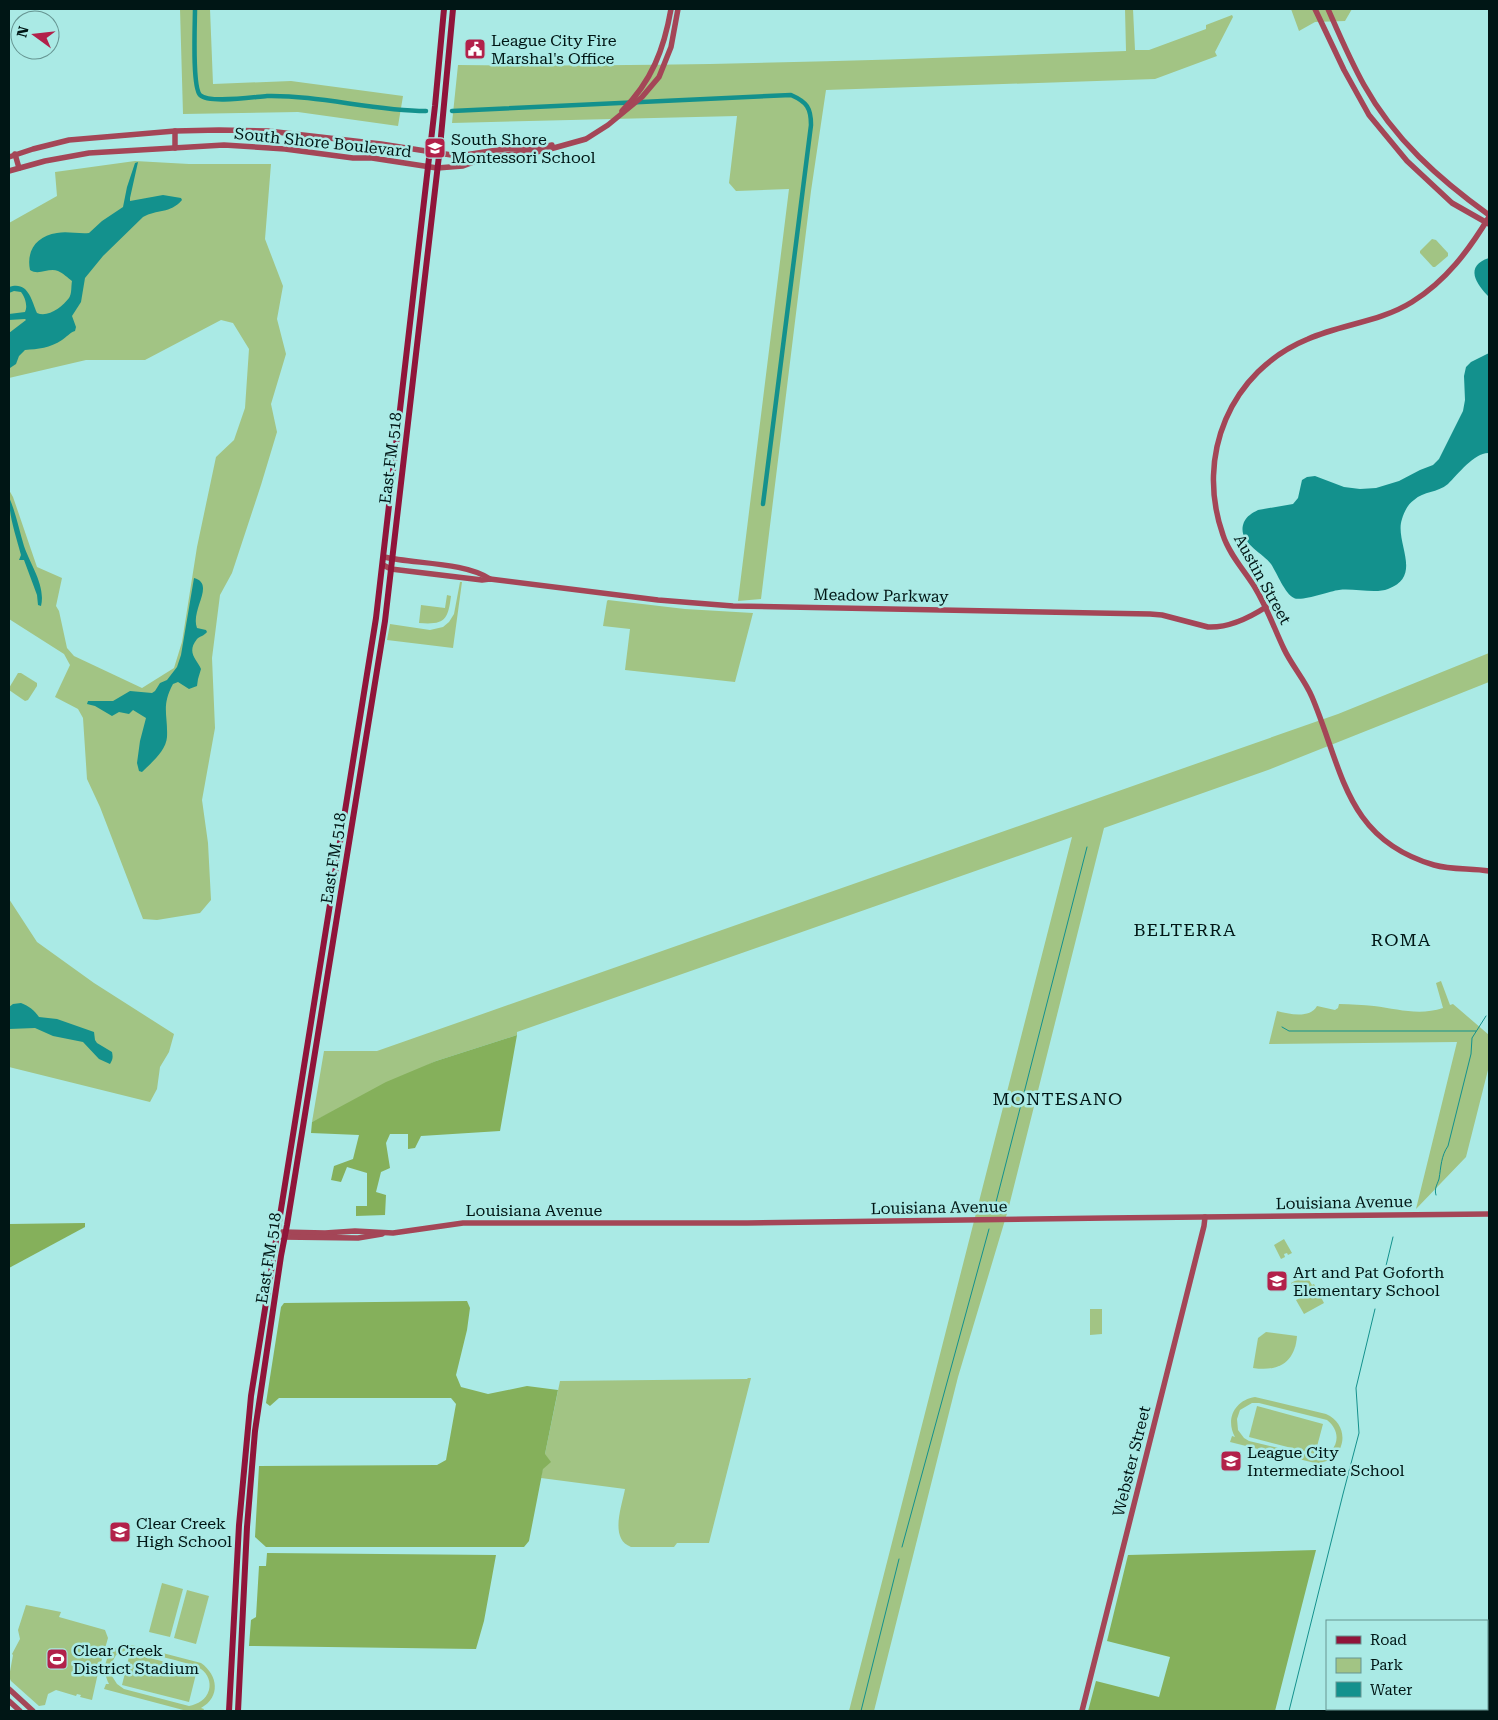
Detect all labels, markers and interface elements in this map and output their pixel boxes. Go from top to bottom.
north arrow [10,10,60,60]
text: N [13,24,32,39]
place label: League City Fire Marshal's Office [491,31,617,68]
public building icon: League City Fire Marshal's Office [463,37,487,61]
street label: South Shore Boulevard [233,124,413,161]
place label: South Shore Montessori School [451,130,596,167]
school or university icon: South Shore Montessori School [423,136,447,160]
street label: East FM 518 [375,411,406,505]
street label: Austin Street [1230,531,1295,628]
street label: Meadow Parkway [813,585,949,606]
street label: East FM 518 [317,811,350,905]
district label: BELTERRA [1133,919,1237,940]
district label: ROMA [1371,929,1431,950]
district label: MONTESANO [993,1088,1123,1109]
street label: Louisiana Avenue [1275,1192,1413,1213]
street label: Louisiana Avenue [870,1197,1008,1218]
street label: Louisiana Avenue [466,1201,603,1220]
street label: East FM 518 [252,1211,285,1305]
place label: Art and Pat Goforth Elementary School [1293,1263,1444,1300]
school or university icon: Art and Pat Goforth Elementary School [1265,1269,1289,1293]
street label: Webster Street [1109,1404,1154,1518]
place label: League City Intermediate School [1247,1443,1405,1480]
school or university icon: League City Intermediate School [1219,1449,1243,1473]
place label: Clear Creek High School [136,1514,232,1551]
school or university icon: Clear Creek High School [108,1520,132,1544]
legend [1326,1620,1488,1710]
text: Road [1370,1631,1407,1649]
place label: Clear Creek District Stadium [73,1641,199,1678]
sports icon: Clear Creek District Stadium [45,1647,69,1671]
text: Park [1370,1656,1404,1674]
text: Water [1370,1681,1412,1699]

